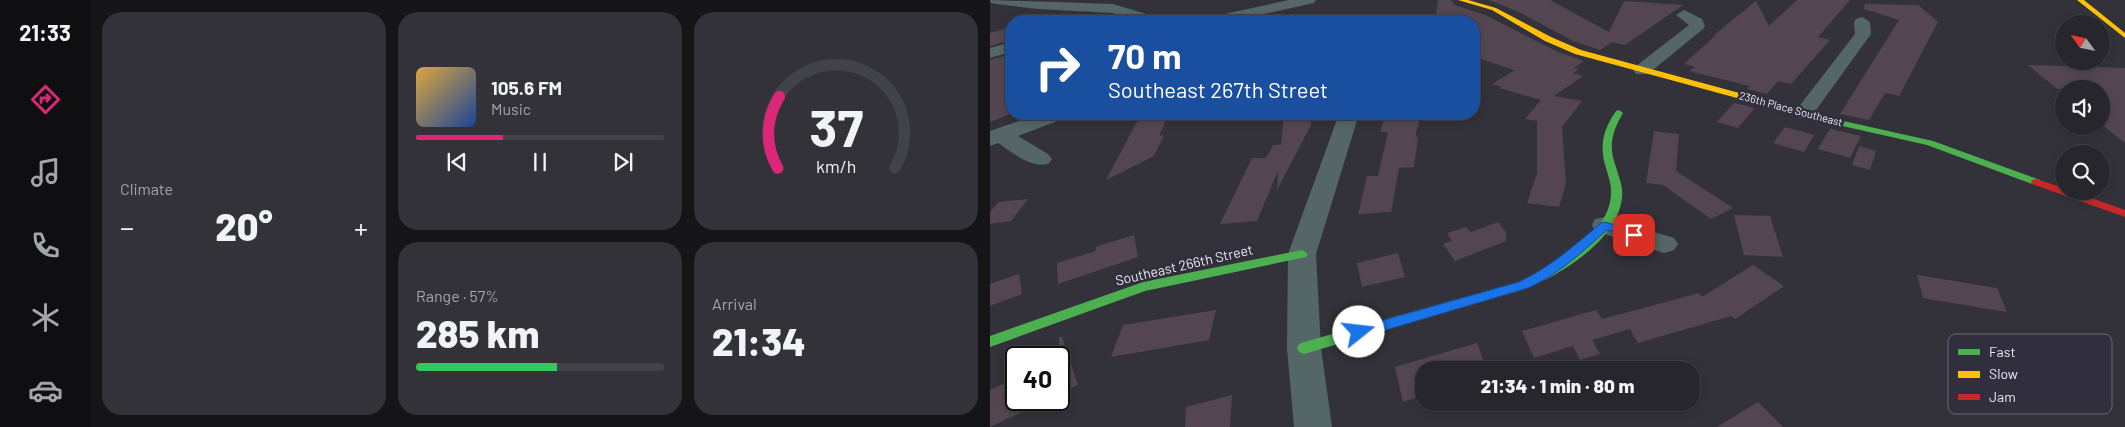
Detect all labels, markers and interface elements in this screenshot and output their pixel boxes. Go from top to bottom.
north arrow [2055,15,2110,70]
map controls [2055,15,2110,200]
text: 21:33 [19,19,71,45]
text: 70 m [1108,34,1182,76]
icon: right [1025,35,1090,100]
text: 105.6 FM [491,76,562,99]
text: Southeast 267th Street [1108,76,1328,102]
button: sound [2055,80,2110,135]
icon: directions [28,82,63,117]
street label: 236th Place Southeast [1738,88,1844,129]
text: 37 [809,95,863,157]
text: Music [491,99,531,118]
button: search [2055,145,2110,200]
icon: previous [443,148,471,176]
icon: pause [526,148,554,176]
icon: next [609,148,637,176]
icon: music [28,155,63,190]
text: km/h [816,155,856,177]
text: Climate [120,179,173,198]
text: 20° [215,203,273,249]
text: − [120,210,134,244]
text: + [354,210,368,244]
pin [1613,214,1655,256]
icon: arrive [1620,221,1648,249]
icon: phone [28,228,63,263]
street label: Southeast 266th Street [1113,240,1254,289]
text: Range · 57% [416,286,499,305]
text: Arrival [712,294,757,313]
icon: climate [28,300,63,335]
position arrow [1332,305,1384,357]
text: 285 km [416,310,539,356]
text: 21:34 [712,318,806,364]
legend [1948,334,2112,414]
text: Fast [1989,343,2015,360]
speed limit sign: 40 [1005,346,1070,411]
text: Slow [1989,365,2018,382]
icon: car [28,373,63,408]
text: 21:34 · 1 min · 80 m [1480,374,1635,397]
text: Jam [1989,388,2016,405]

